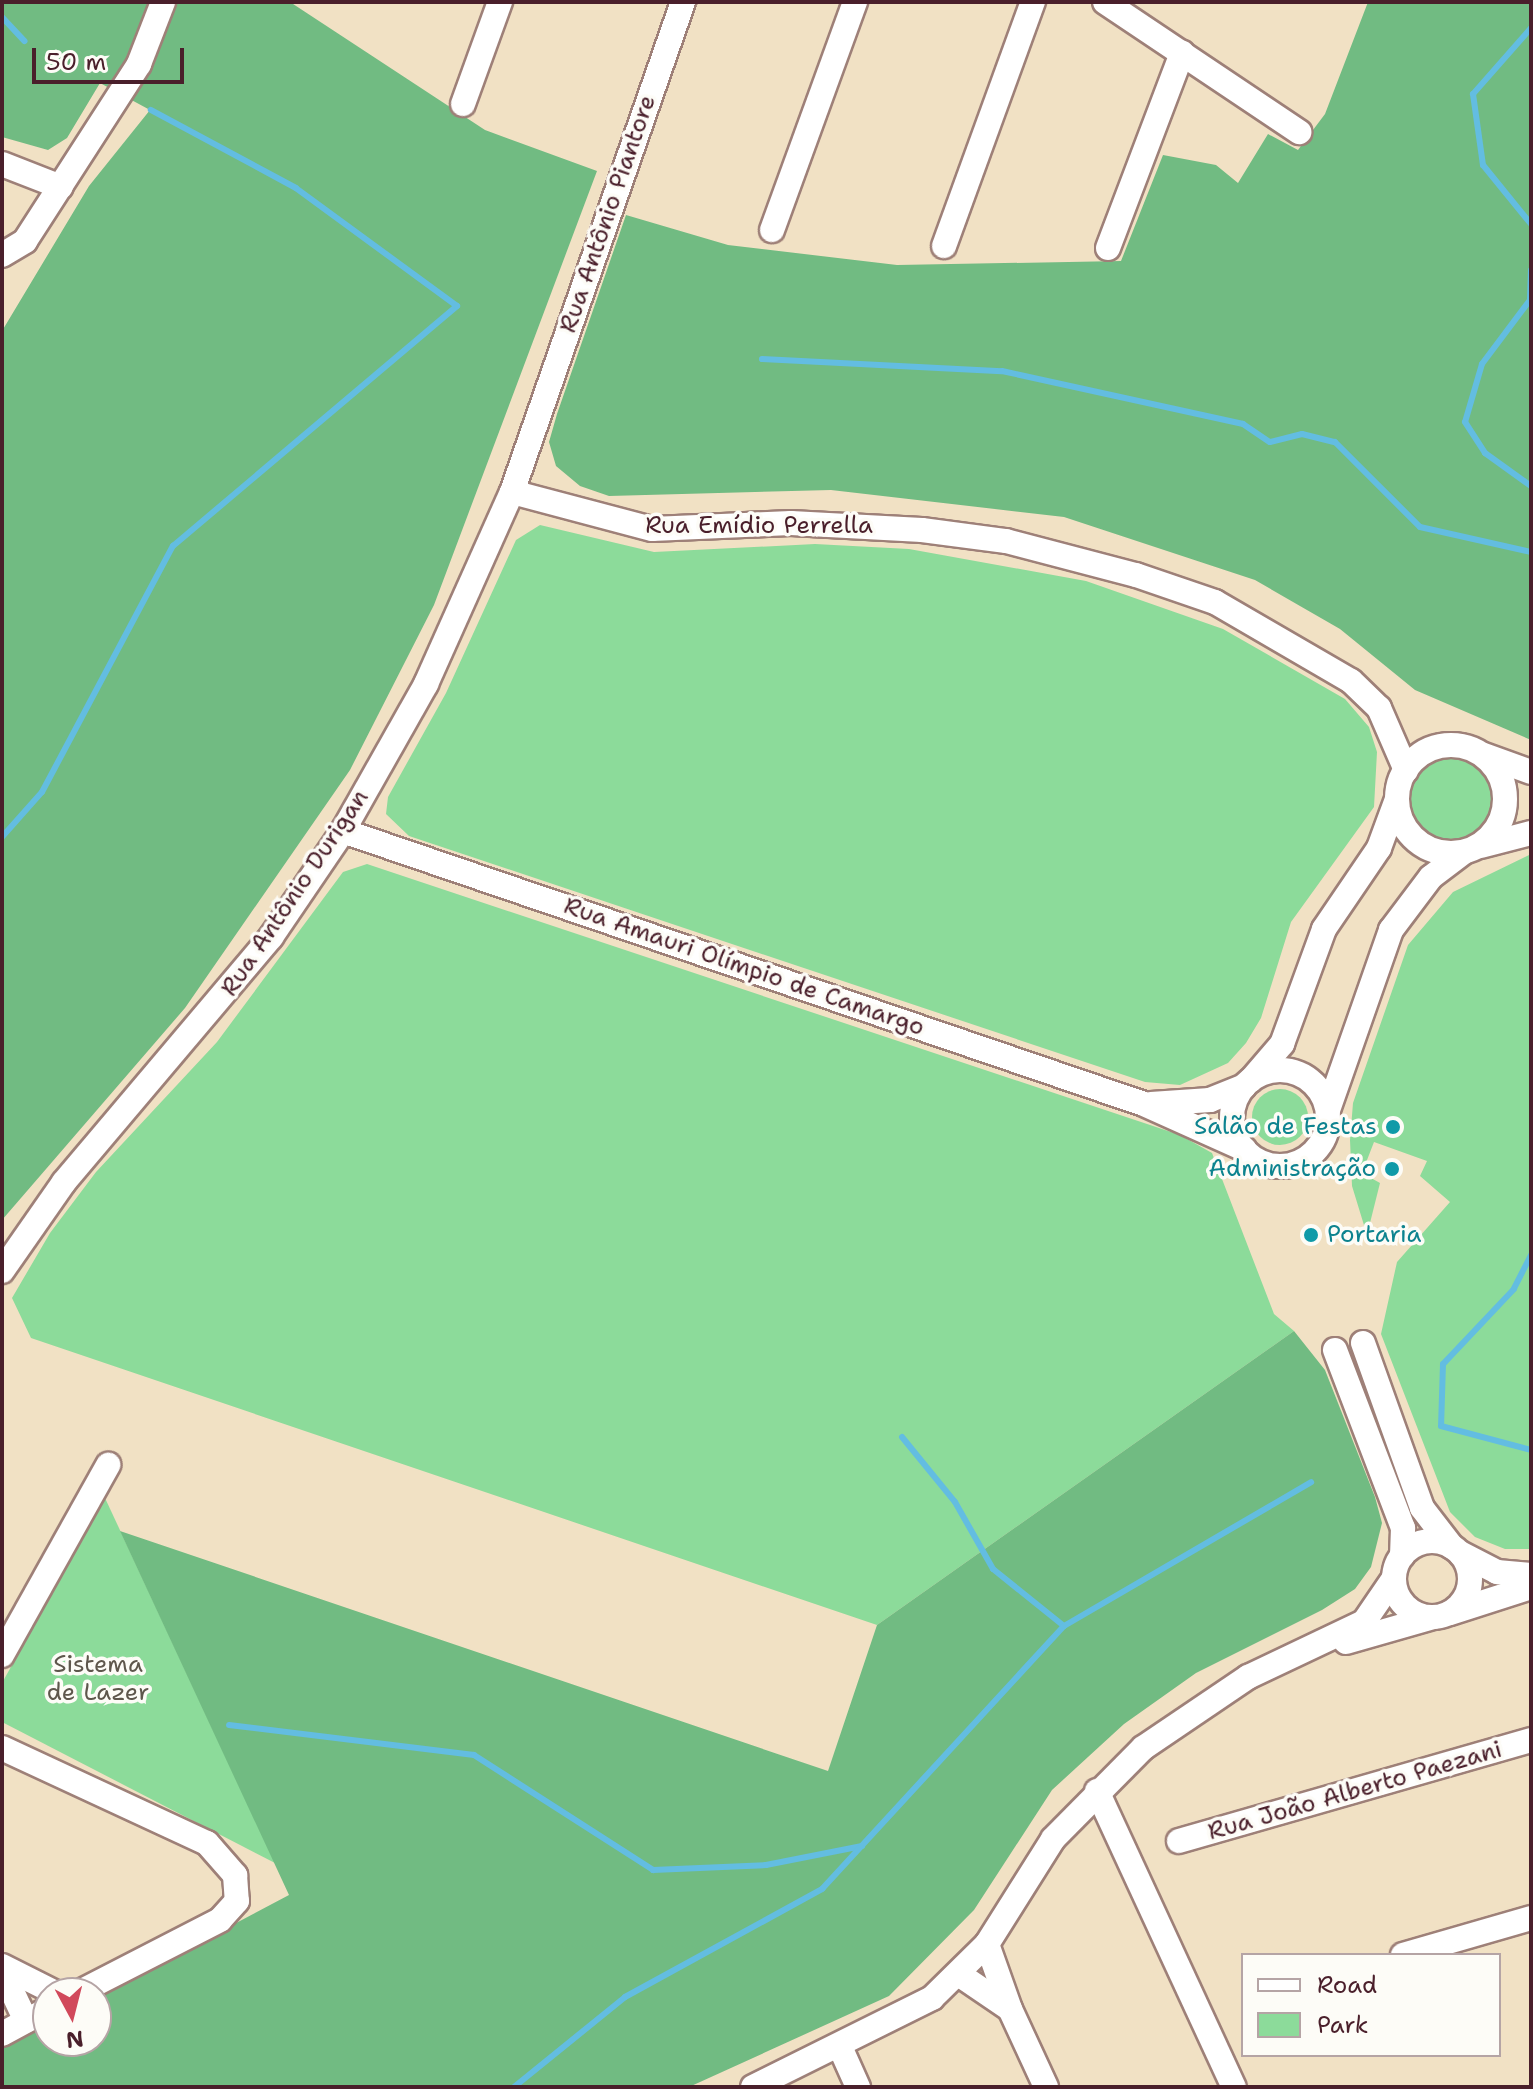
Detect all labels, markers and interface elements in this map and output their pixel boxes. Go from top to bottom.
scale bar [36,32,188,82]
text: 50 m [46,46,106,78]
street label: Rua Antônio Piantore [554,91,662,337]
street label: Rua Emídio Perrella [645,512,873,540]
street label: Rua Antônio Durigan [215,784,375,1002]
street label: Rua Amauri Olímpio de Camargo [560,892,928,1042]
place label: Salão de Festas [1194,1113,1377,1141]
marker: Salão de Festas [1384,1118,1402,1136]
place label: Administração [1209,1155,1376,1183]
marker: Administração [1383,1160,1401,1178]
place label: Portaria [1327,1221,1421,1249]
marker: Portaria [1302,1226,1320,1244]
park label: Sistema de Lazer [47,1651,149,1707]
street label: Rua João Alberto Paezani [1205,1735,1505,1847]
legend [1241,1953,1501,2057]
text: Road [1317,1969,1377,2001]
north arrow [32,1977,112,2057]
text: Park [1317,2009,1369,2041]
text: N [64,2024,85,2055]

